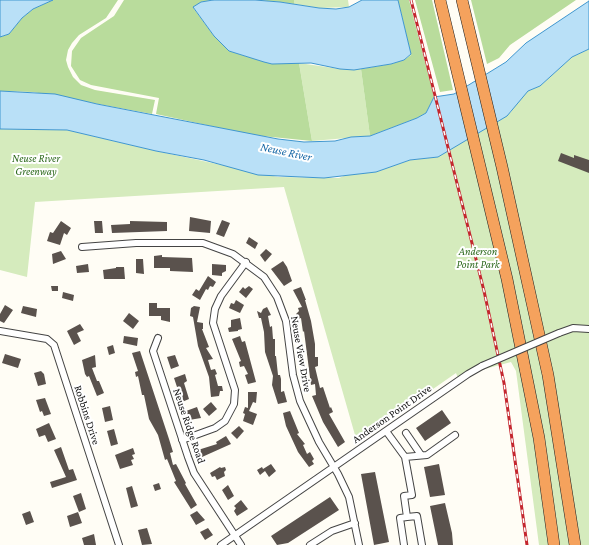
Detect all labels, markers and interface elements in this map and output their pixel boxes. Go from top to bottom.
water label: Neuse River [259,140,313,164]
park label: Neuse River Greenway [12,152,60,178]
park label: Anderson Point Park [457,245,499,271]
street label: Neuse View Drive [288,315,314,393]
street label: Anderson Point Drive [350,382,434,446]
street label: Robbins Drive [71,384,103,446]
street label: Neuse Ridge Road [170,387,208,465]

